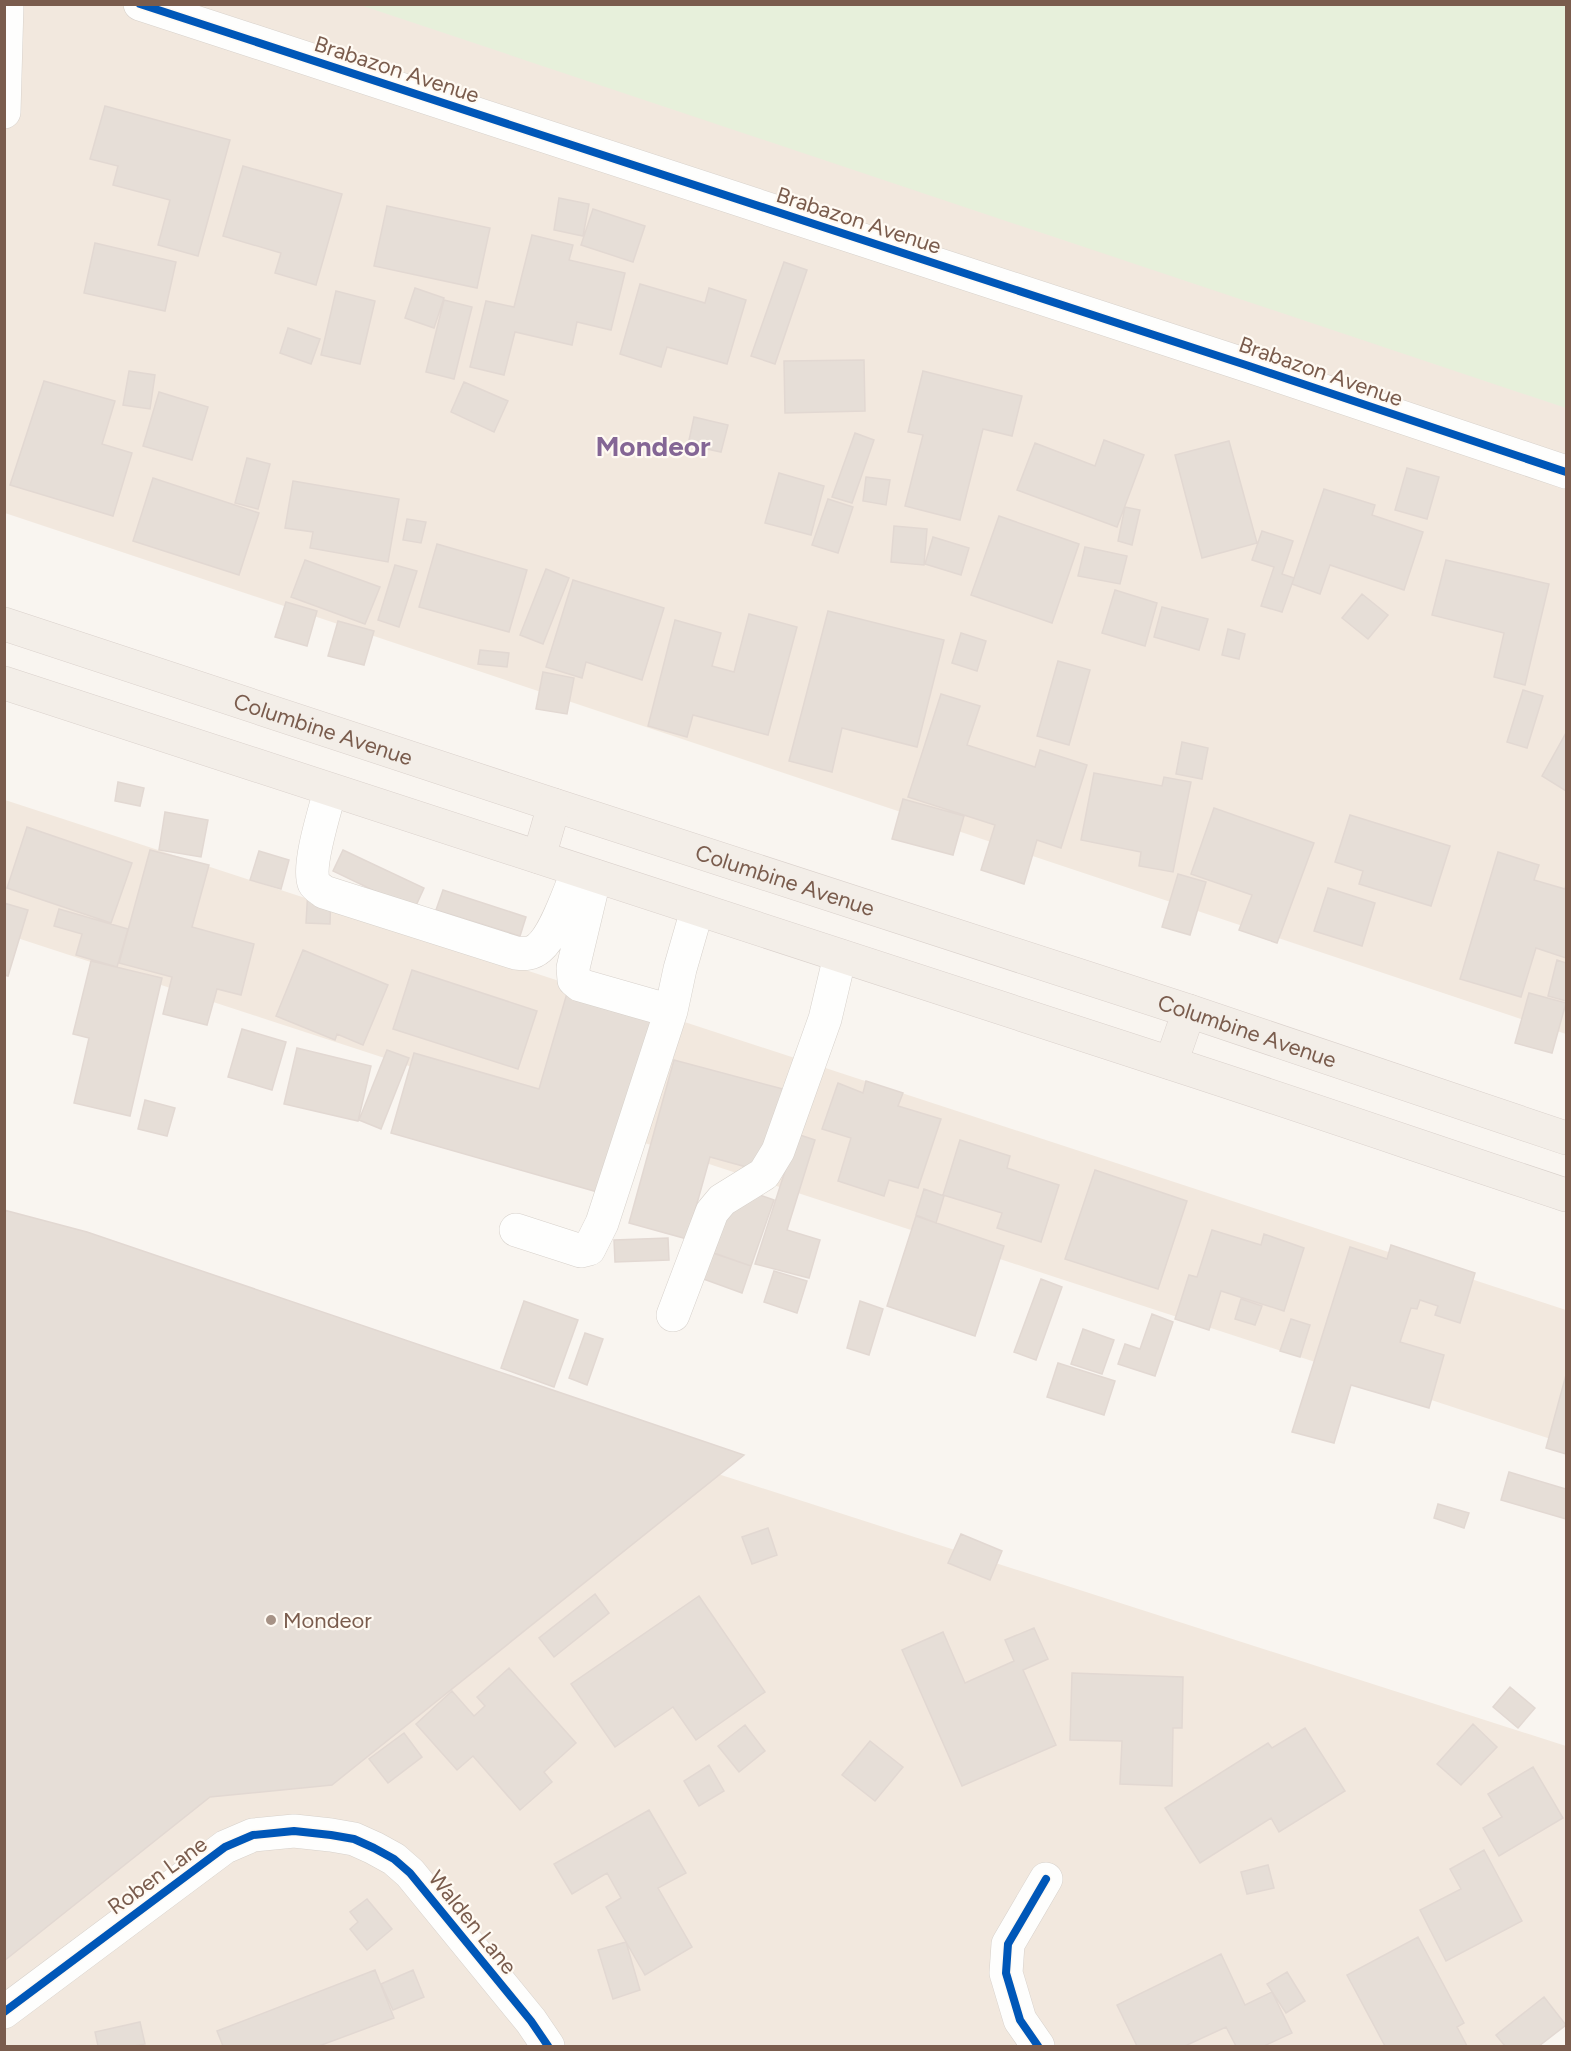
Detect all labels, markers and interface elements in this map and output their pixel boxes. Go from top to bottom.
street label: Brabazon Avenue [311,30,483,109]
street label: Brabazon Avenue [773,181,945,260]
street label: Brabazon Avenue [1235,331,1406,412]
district label: Mondeor [595,429,711,463]
street label: Columbine Avenue [230,688,416,772]
street label: Columbine Avenue [692,839,878,922]
street label: Columbine Avenue [1154,989,1340,1074]
place label: Mondeor [283,1607,372,1634]
marker: Mondeor [264,1613,278,1627]
street label: Roben Lane [102,1830,212,1920]
street label: Walden Lane [423,1865,523,1980]

